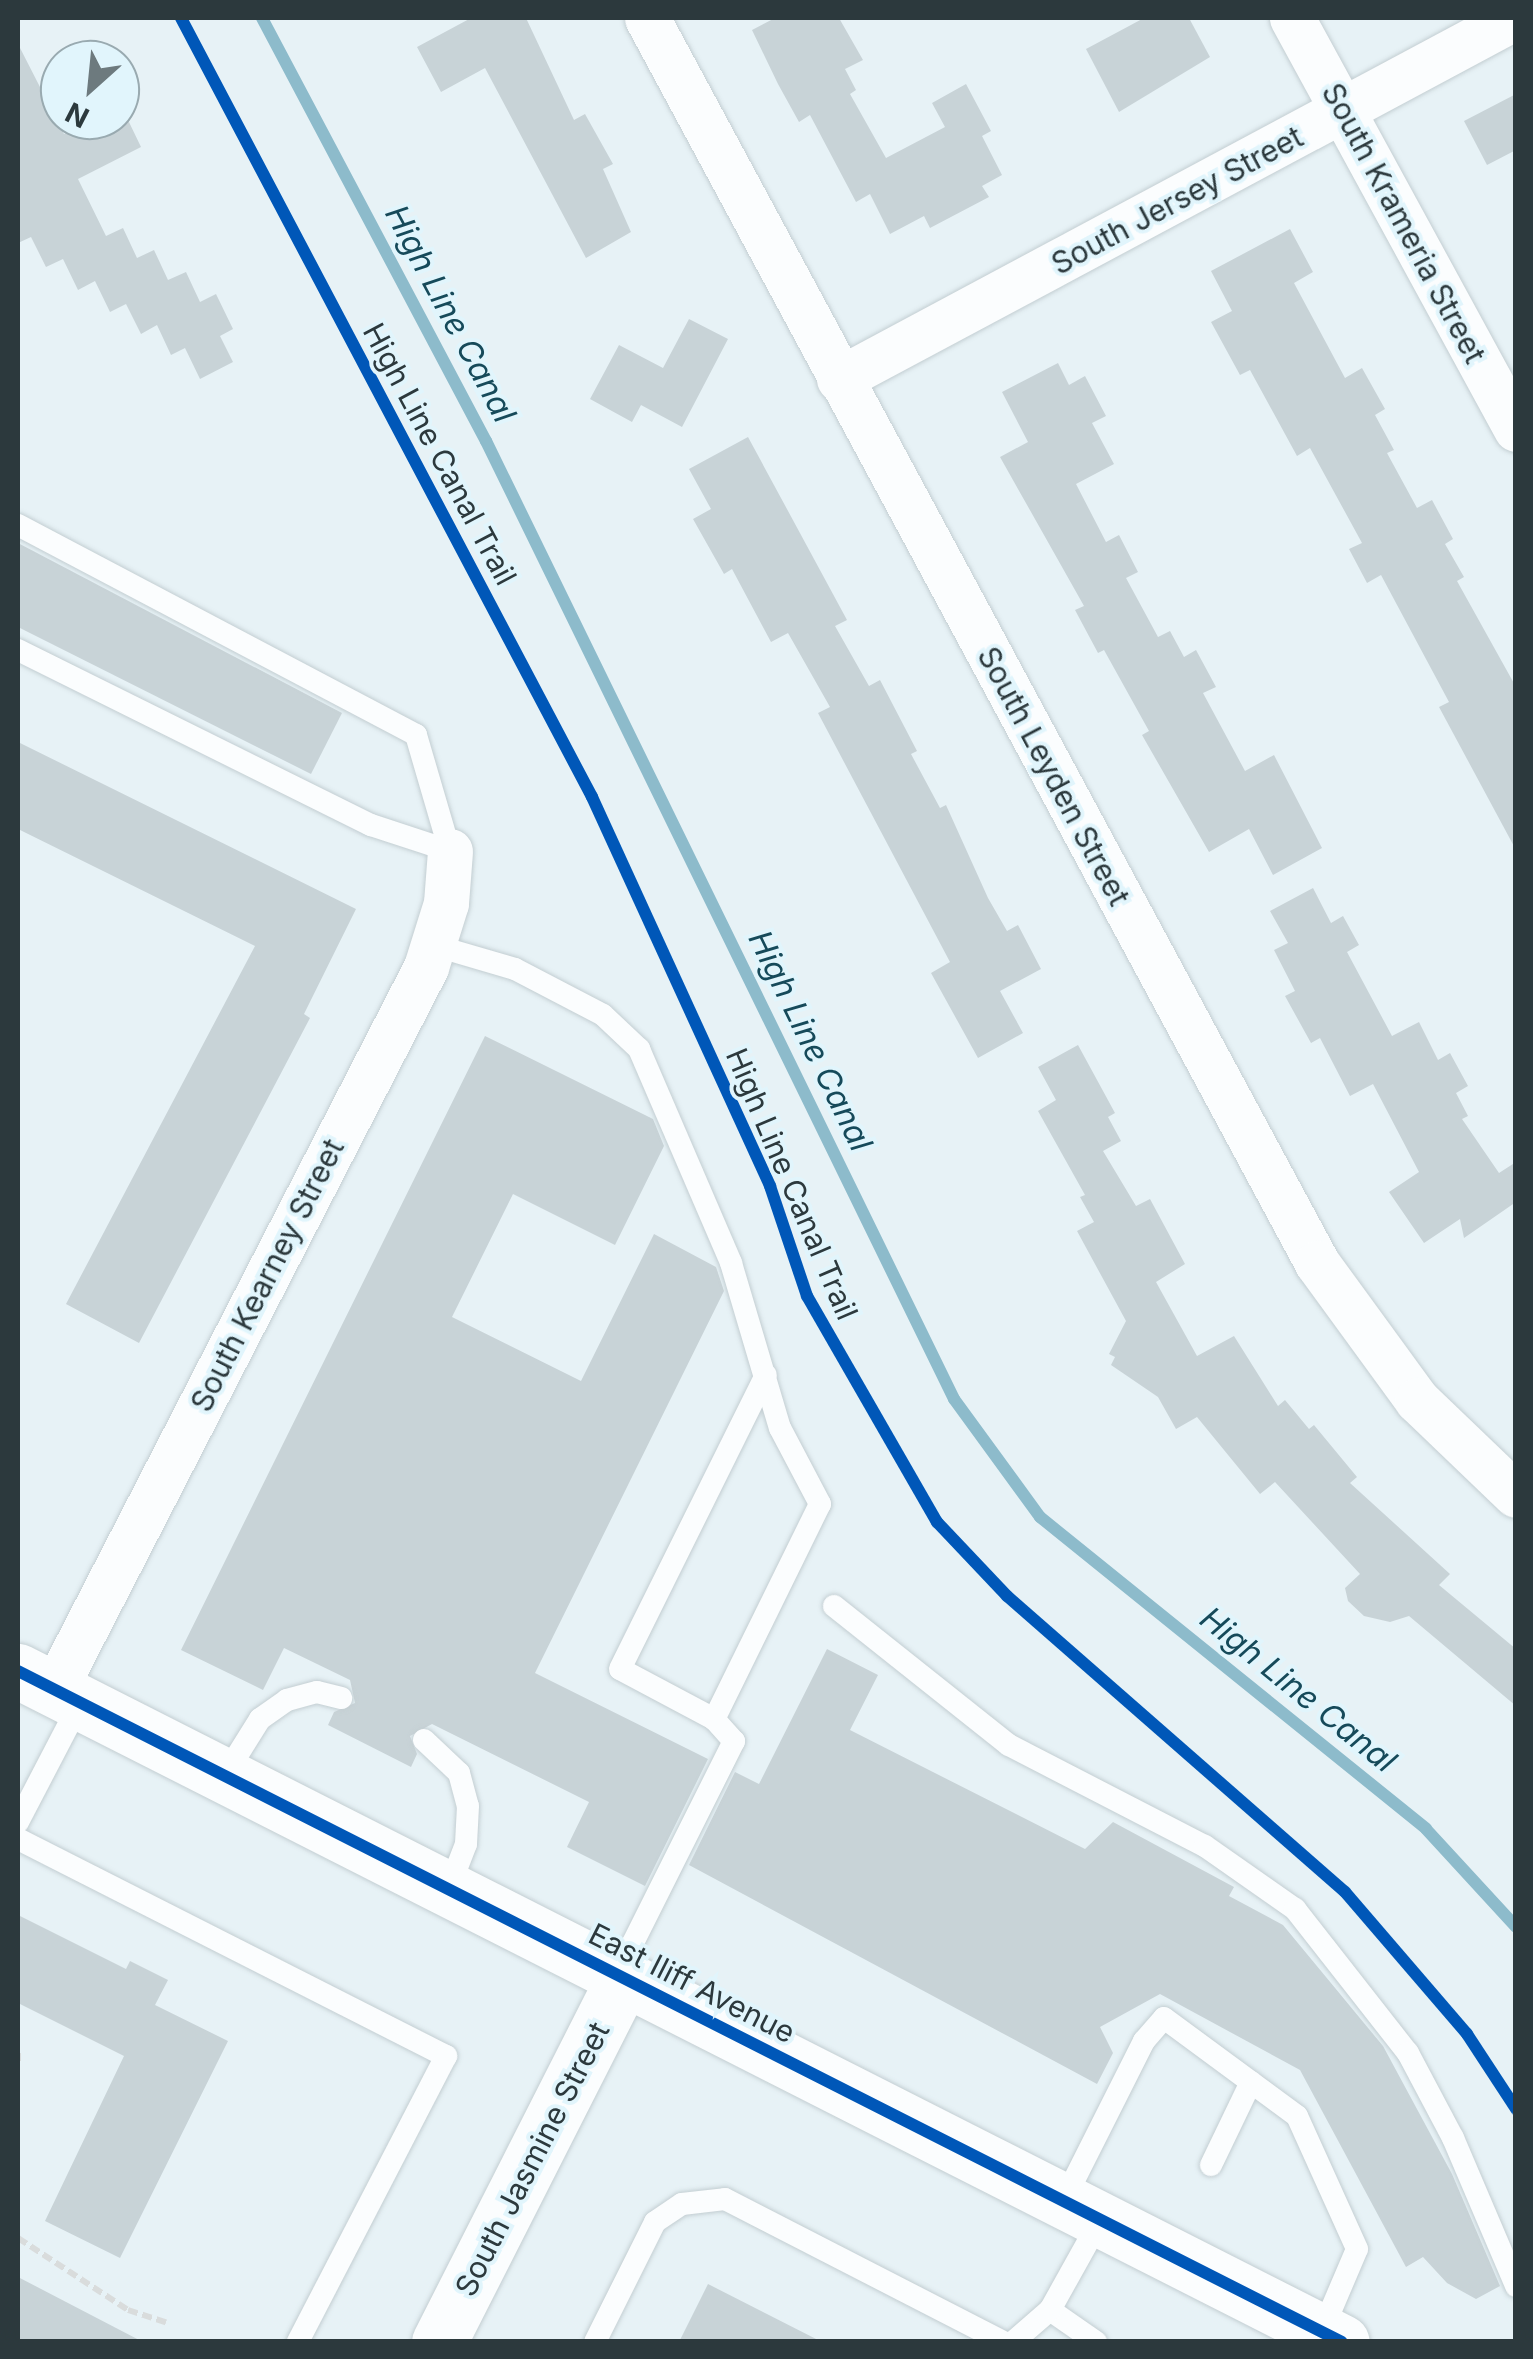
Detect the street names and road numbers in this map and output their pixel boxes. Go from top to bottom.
street label: South Krameria Street [1315,77,1493,369]
street label: South Jersey Street [1045,118,1309,282]
street label: High Line Canal Trail [356,317,524,591]
street label: South Leyden Street [971,641,1137,911]
street label: High Line Canal Trail [719,1043,865,1325]
street label: South Kearney Street [183,1133,351,1417]
street label: East Iliff Avenue [583,1916,801,2050]
street label: South Jasmine Street [447,2016,617,2302]

